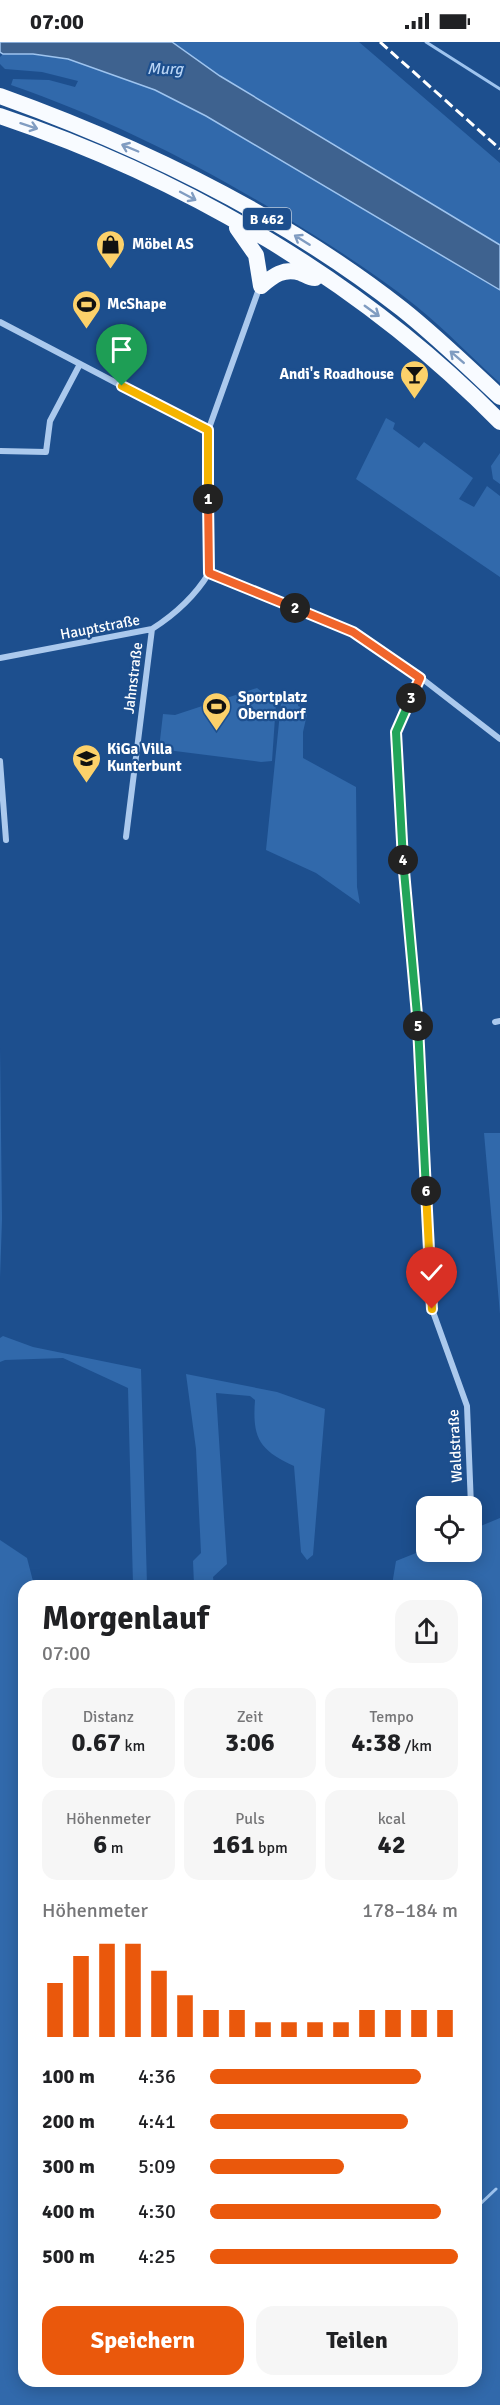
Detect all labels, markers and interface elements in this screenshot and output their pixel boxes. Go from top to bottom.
text: 07:00 [30,8,84,35]
water label: Murg [147,59,184,79]
one-way arrow [19,121,38,132]
one-way arrow [121,142,140,153]
one-way arrow [178,191,196,202]
road number: B 462 [243,208,291,230]
shop icon: Möbel AS [95,228,127,270]
one-way arrow [294,234,311,246]
place label: Möbel AS [132,235,194,253]
sports icon: McShape [70,288,102,330]
place label: McShape [107,295,166,313]
one-way arrow [363,305,379,317]
pin [96,324,147,386]
icon: arrive [105,333,138,366]
one-way arrow [450,350,465,364]
bar icon: Andi's Roadhouse [399,358,431,400]
place label: Andi's Roadhouse [279,365,394,383]
pin: 1 [193,484,223,514]
text: 1 [204,489,212,509]
pin: 2 [280,593,310,623]
text: 2 [291,598,299,618]
street label: Hauptstraße [59,610,141,644]
street label: Jahnstraße [120,641,146,715]
pin: 3 [396,683,426,713]
place label: Sportplatz Oberndorf [238,688,308,723]
text: 3 [407,688,415,708]
sports icon: Sportplatz Oberndorf [201,690,233,732]
place label: KiGa Villa Kunterbunt [107,740,182,775]
school or university icon: KiGa Villa Kunterbunt [70,742,102,784]
pin: 4 [388,845,418,875]
text: 4 [399,850,407,870]
pin: 5 [403,1011,433,1041]
text: 5 [414,1016,422,1036]
pin: 6 [411,1176,441,1206]
text: 6 [422,1181,430,1201]
pin [406,1247,457,1309]
icon: check [415,1256,448,1289]
street label: Waldstraße [444,1409,466,1483]
map controls [416,1496,482,1562]
button: locate [416,1496,482,1562]
text: Morgenlauf [42,1598,209,1639]
button: share [395,1600,458,1663]
text: 07:00 [42,1641,91,1666]
text: Distanz [83,1707,134,1727]
text: Zeit [237,1707,263,1727]
text: Tempo [370,1707,414,1727]
text: 0.67 [71,1727,121,1759]
text: 3:06 [225,1727,275,1759]
text: 4:38 [351,1727,401,1759]
text: km [121,1736,145,1756]
text: /km [401,1736,432,1756]
text: Höhenmeter [66,1809,151,1829]
text: Puls [235,1809,265,1829]
text: kcal [378,1809,406,1829]
text: 6 [93,1829,107,1861]
text: 161 [212,1829,254,1861]
text: 42 [378,1829,406,1861]
text: m [107,1838,123,1858]
text: bpm [254,1838,288,1858]
text: Höhenmeter [42,1898,148,1923]
text: 178–184 m [362,1898,458,1923]
text: 100 m [42,2064,95,2089]
text: 4:36 [138,2064,176,2089]
text: 200 m [42,2109,95,2134]
text: 4:41 [138,2109,176,2134]
text: 300 m [42,2154,95,2179]
text: 5:09 [138,2154,176,2179]
text: 400 m [42,2199,95,2224]
text: 4:30 [138,2199,176,2224]
text: 500 m [42,2244,95,2269]
text: 4:25 [138,2244,176,2269]
button: Speichern [42,2306,244,2375]
button: Teilen [256,2306,458,2375]

